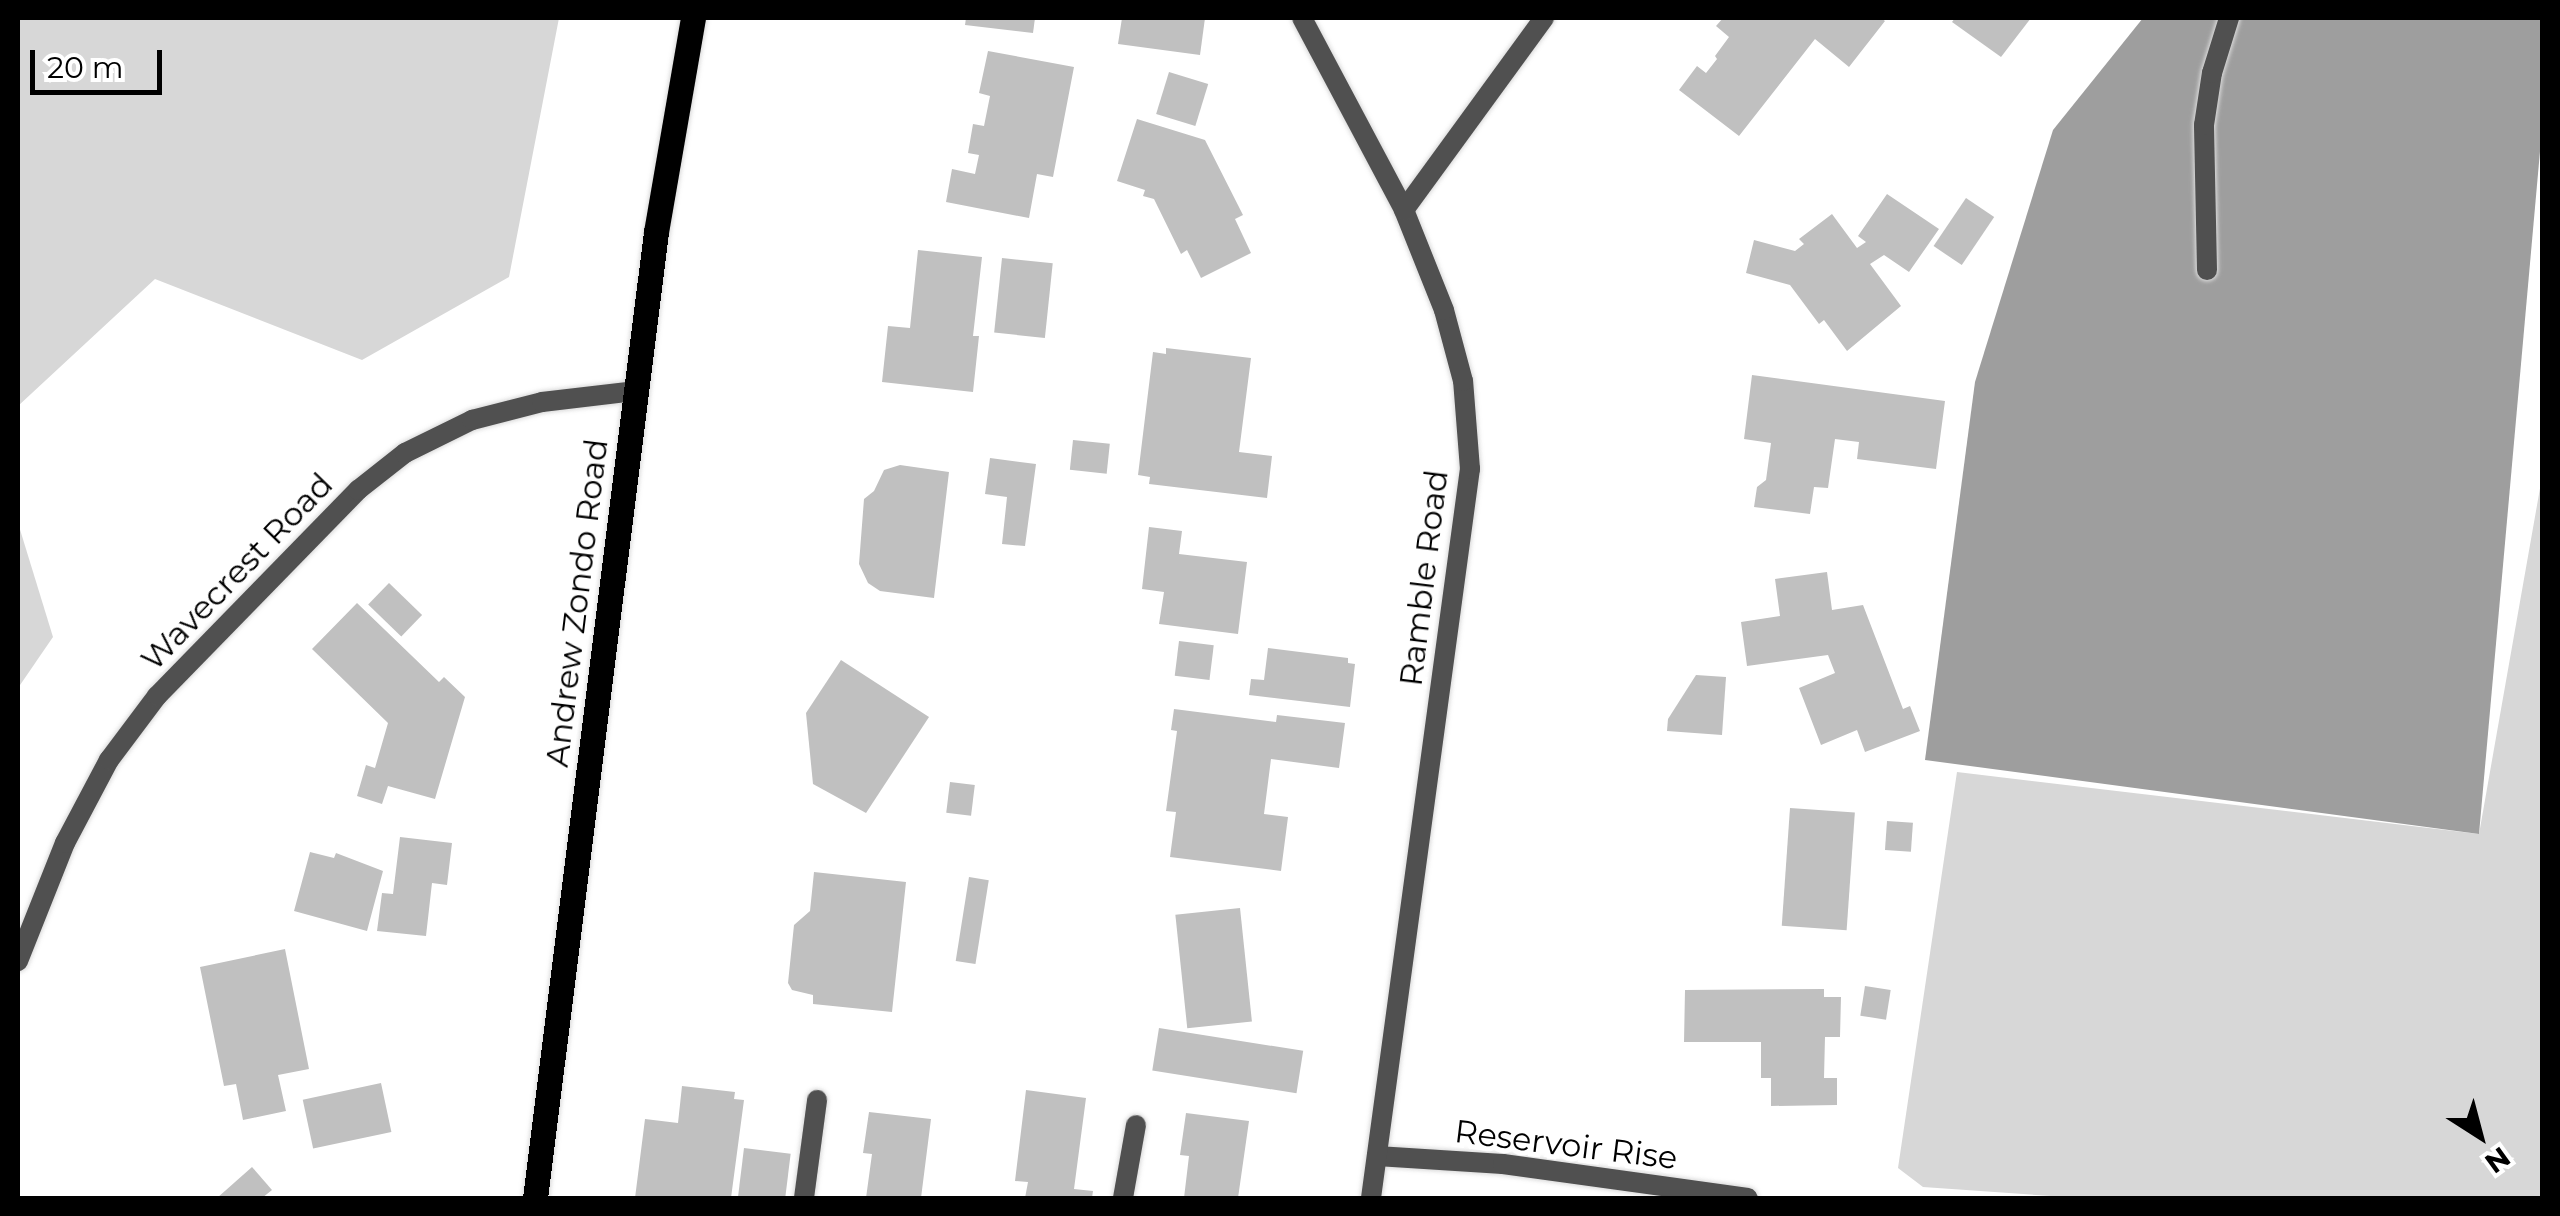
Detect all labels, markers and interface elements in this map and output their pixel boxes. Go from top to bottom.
scale bar [35,30,168,92]
text: 20 m [47,49,124,86]
street label: Andrew Zondo Road [538,437,616,769]
street label: Wavecrest Road [133,466,341,678]
street label: Ramble Road [1392,468,1456,688]
north arrow [2430,1086,2530,1186]
street label: Reservoir Rise [1452,1112,1680,1178]
text: N [2478,1140,2517,1181]

